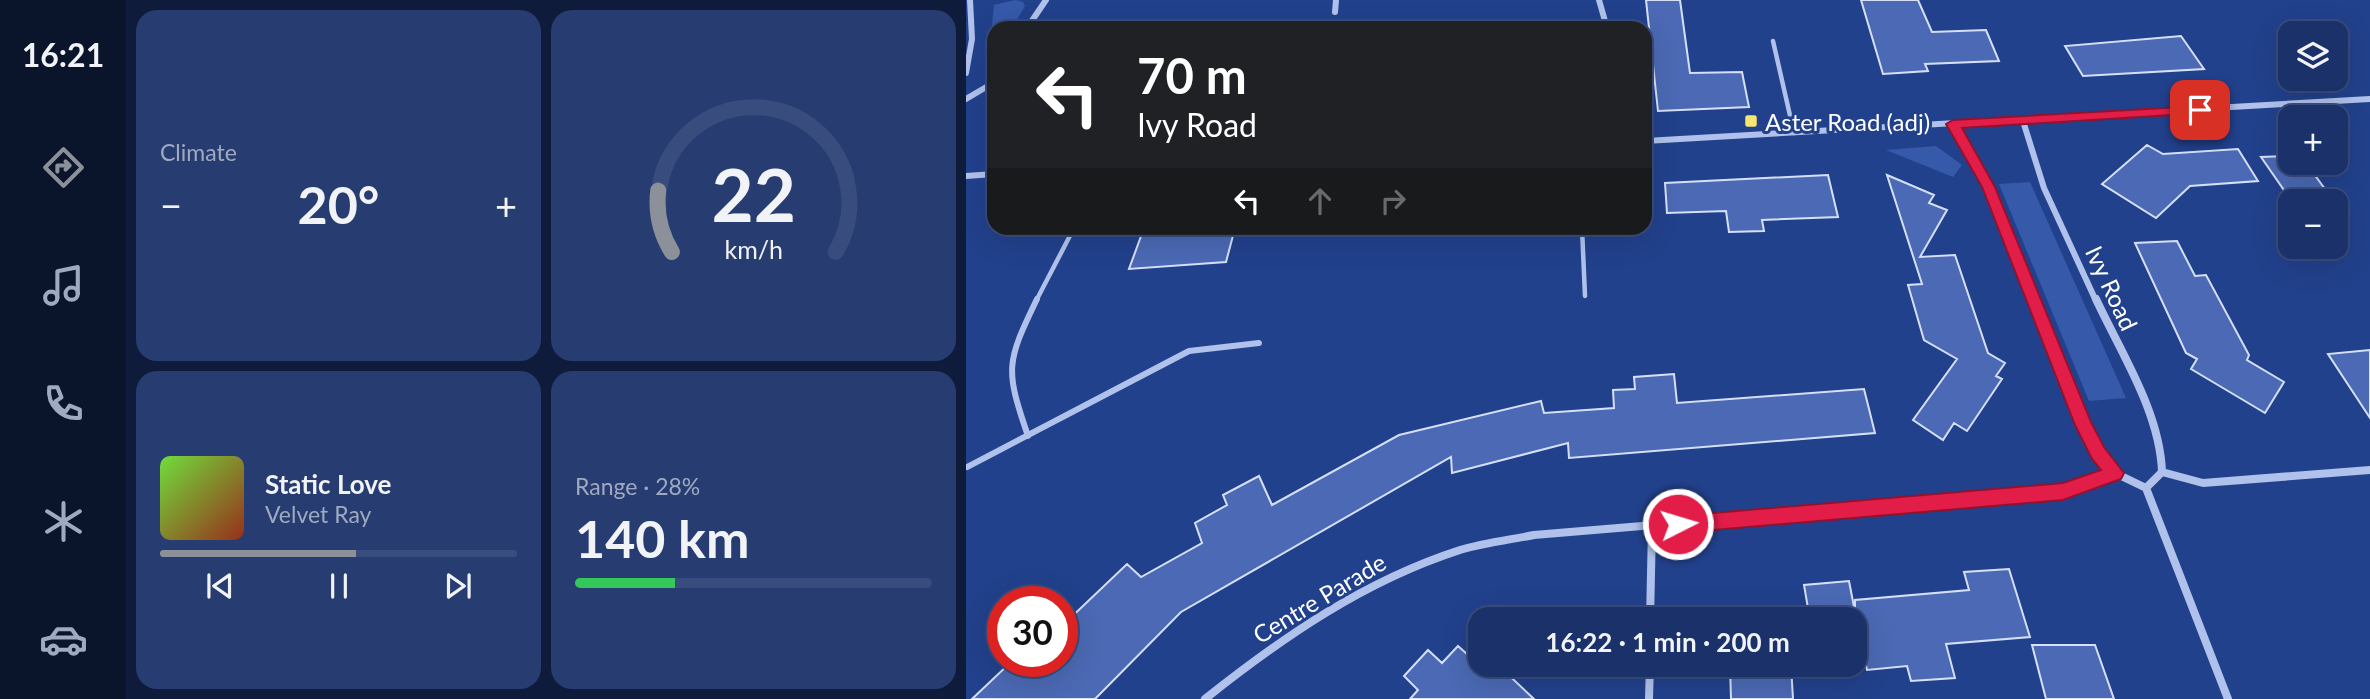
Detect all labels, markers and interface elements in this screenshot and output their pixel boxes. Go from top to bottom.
map controls [2278,21,2348,259]
button: layers [2278,21,2348,91]
text: 16:21 [22,35,104,74]
text: 70 m [1137,46,1247,104]
icon: left [1022,49,1113,140]
pin [2170,80,2230,140]
icon: arrive [2181,91,2219,129]
text: Ivy Road [1137,105,1257,144]
button: + [2278,105,2348,175]
place label: Aster Road (adj) [1765,107,1930,136]
marker: Aster Road (adj) [1743,113,1759,129]
text: Climate [160,138,237,166]
icon: directions [39,143,88,192]
text: 22 [711,150,796,238]
text: 20° [298,173,379,235]
text: − [160,182,182,228]
text: + [495,182,517,228]
icon: left [1228,182,1266,220]
icon: ahead [1301,182,1339,220]
icon: right [1374,182,1412,220]
button: − [2278,189,2348,259]
text: km/h [724,233,783,263]
street label: Ivy Road [2080,241,2144,335]
icon: music [39,261,88,310]
icon: phone [39,379,88,428]
text: Static Love [265,468,392,500]
text: Range · 28% [575,472,700,500]
position arrow [1641,487,1715,561]
icon: climate [39,497,88,546]
text: Velvet Ray [265,500,371,528]
text: 140 km [575,507,749,569]
street label: Centre Parade [1247,547,1391,649]
icon: previous [201,567,239,605]
icon: pause [320,567,358,605]
icon: next [439,567,477,605]
speed limit sign: 30 [987,586,1078,677]
icon: car [39,615,88,664]
text: 16:22 · 1 min · 200 m [1545,626,1790,658]

